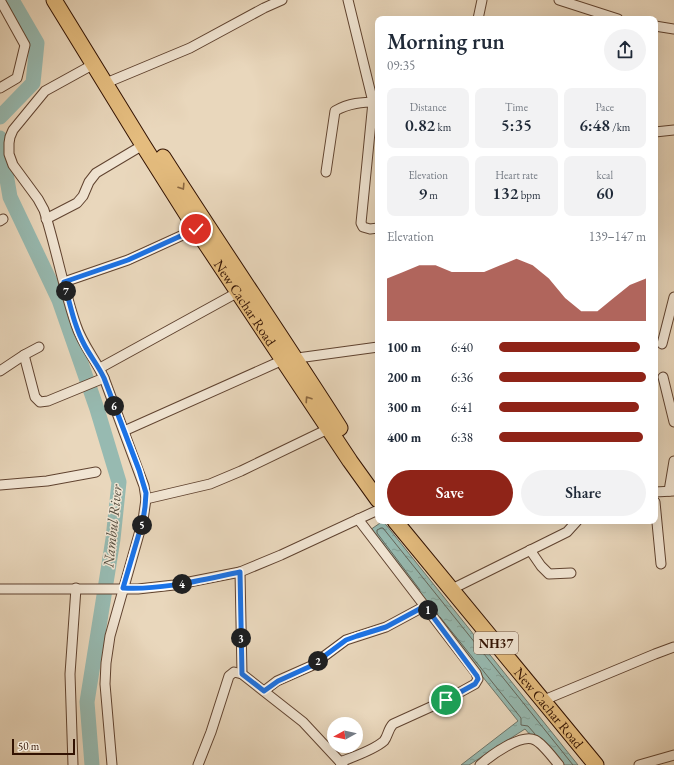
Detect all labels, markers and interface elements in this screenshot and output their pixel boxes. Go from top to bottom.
text: Morning run [387,27,505,56]
button: share [604,29,646,71]
text: 09:35 [387,57,415,74]
text: Distance [410,100,447,114]
text: Time [505,100,528,114]
text: Pace [596,100,614,114]
text: 0.82 [405,114,435,136]
text: 5:35 [501,114,532,136]
text: 6:48 [579,114,610,136]
text: km [435,120,451,134]
text: /km [610,120,630,134]
text: Elevation [408,168,448,182]
text: Heart rate [495,168,538,182]
text: kcal [597,168,613,182]
text: 9 [418,182,427,204]
text: 132 [492,182,519,204]
text: 60 [596,182,614,204]
one-way arrow [177,183,185,190]
text: m [427,188,438,202]
text: bpm [519,188,541,202]
pin [179,212,213,246]
icon: check [185,218,207,240]
text: Elevation [387,228,434,245]
text: 139–147 m [589,228,646,245]
street label: New Cachar Road [210,256,281,350]
pin: 7 [56,281,76,301]
text: 7 [63,284,69,298]
text: 100 m [387,339,421,356]
text: 6:40 [451,339,473,356]
text: 200 m [387,369,421,386]
text: 6:36 [451,369,473,386]
pin: 6 [104,396,124,416]
one-way arrow [306,396,313,403]
text: 6 [111,399,117,413]
text: 300 m [387,399,421,416]
text: 6:41 [451,399,473,416]
text: 400 m [387,429,421,446]
text: 6:38 [451,429,473,446]
button: Save [387,470,513,516]
button: Share [521,470,646,516]
water label: Nambul River [98,482,126,569]
pin: 5 [132,515,152,535]
text: 5 [139,518,145,532]
pin: 4 [172,574,192,594]
text: 4 [179,577,185,591]
pin: 1 [418,600,438,620]
text: 1 [425,603,431,617]
pin: 3 [231,628,251,648]
text: 3 [238,631,244,645]
road number: NH37 [474,632,518,654]
pin: 2 [308,651,328,671]
text: 2 [315,654,321,668]
street label: New Cachar Road [510,664,588,753]
pin [429,683,463,717]
icon: arrive [435,689,457,711]
north arrow [327,717,363,753]
map controls [327,717,363,753]
scale bar [12,737,75,756]
text: 50 m [18,739,39,753]

